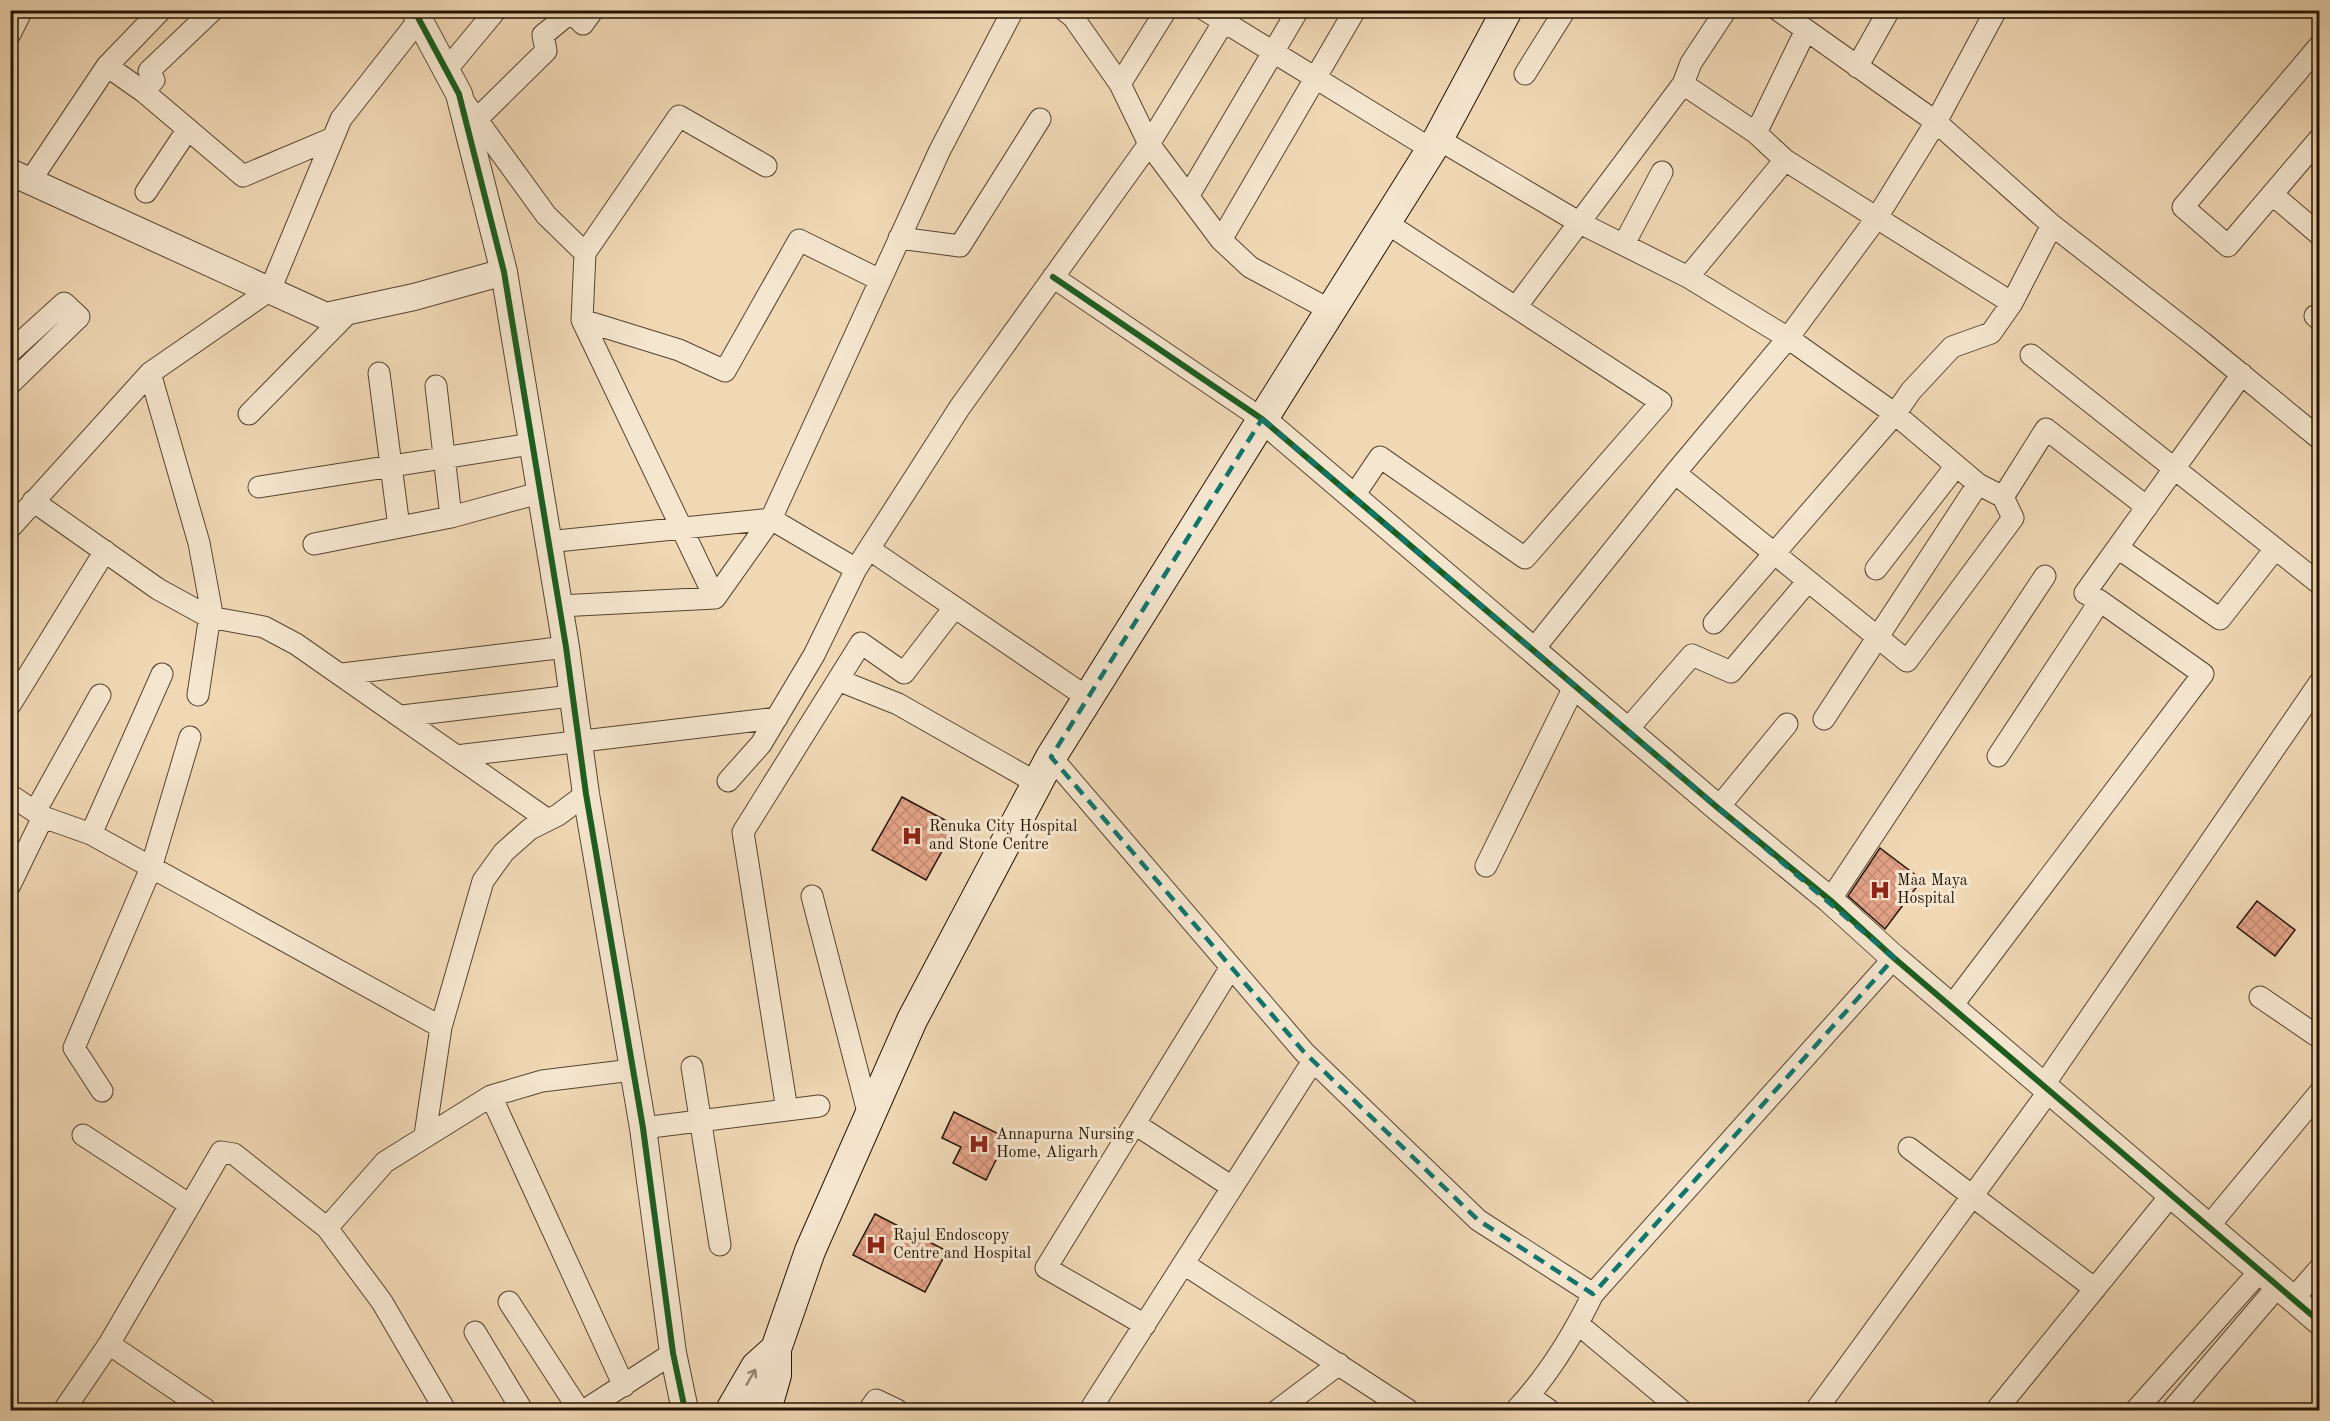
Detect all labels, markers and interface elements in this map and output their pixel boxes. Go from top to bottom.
place label: Renuka City Hospital and Stone Centre [929,819,1077,853]
hospital icon: Renuka City Hospital and Stone Centre [900,824,924,848]
place label: Maa Maya Hospital [1897,873,1968,907]
hospital icon: Maa Maya Hospital [1868,878,1892,902]
place label: Annapurna Nursing Home, Aligarh [996,1127,1134,1161]
hospital icon: Annapurna Nursing Home, Aligarh [967,1132,991,1156]
place label: Rajul Endoscopy Centre and Hospital [893,1228,1031,1262]
hospital icon: Rajul Endoscopy Centre and Hospital [864,1233,888,1257]
one-way arrow [745,1369,757,1386]

